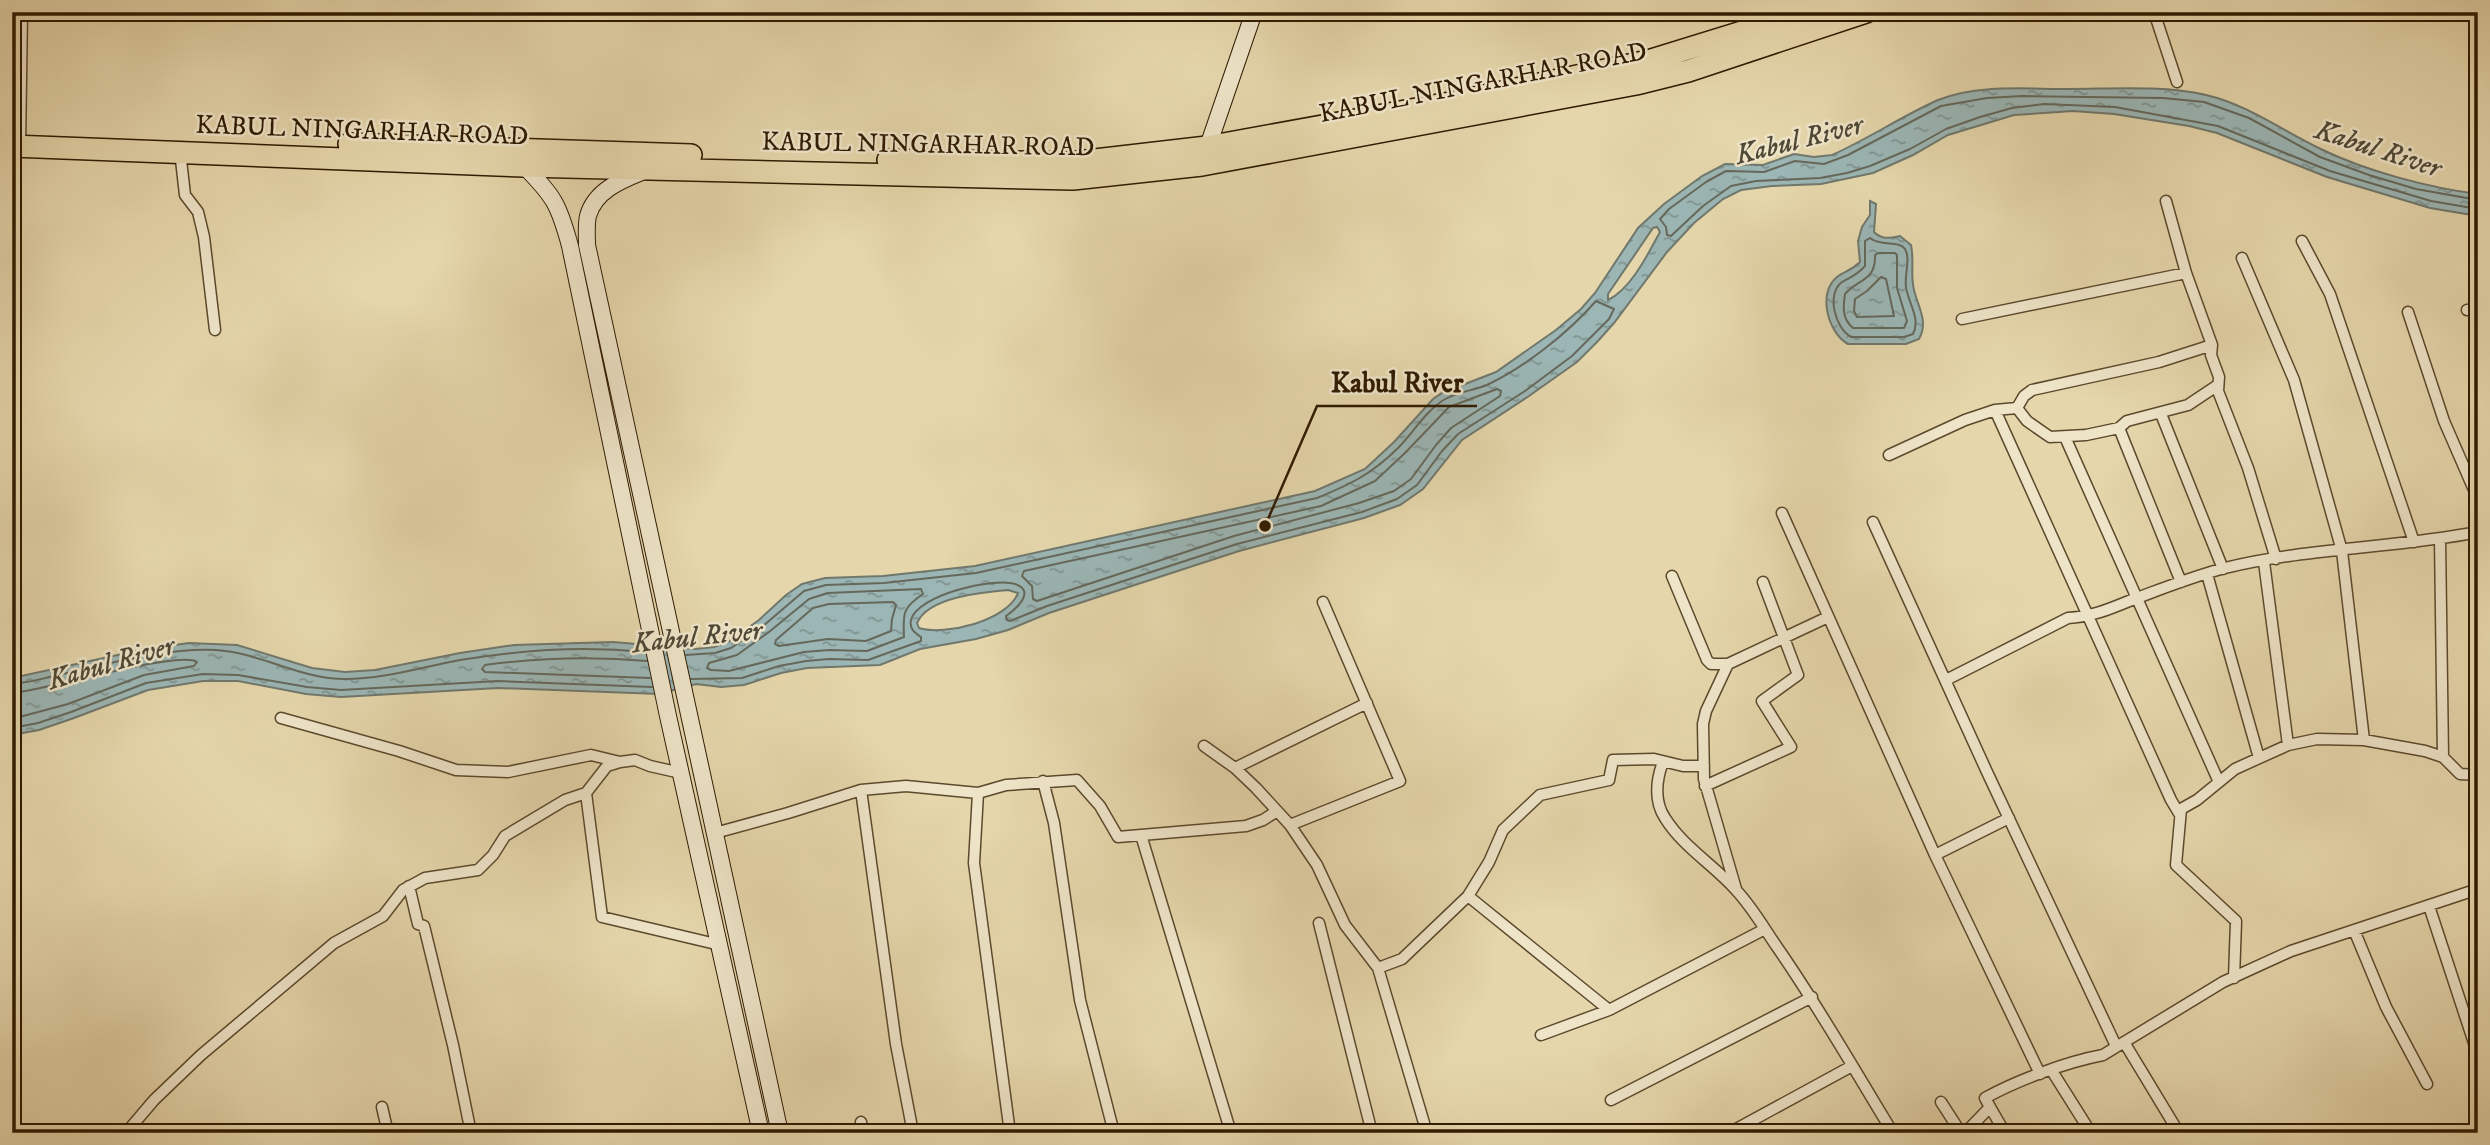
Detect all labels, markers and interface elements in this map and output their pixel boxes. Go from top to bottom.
street label: KABUL NINGARHAR ROAD [1316,35,1650,131]
water label: Kabul River [1730,107,1868,173]
street label: KABUL NINGARHAR ROAD [195,109,529,153]
water label: Kabul River [2310,112,2447,186]
street label: KABUL NINGARHAR ROAD [761,126,1095,164]
callout: Kabul River [1317,357,1477,406]
text: Kabul River [1331,366,1464,401]
water label: Kabul River [629,613,766,661]
water label: Kabul River [43,628,180,698]

